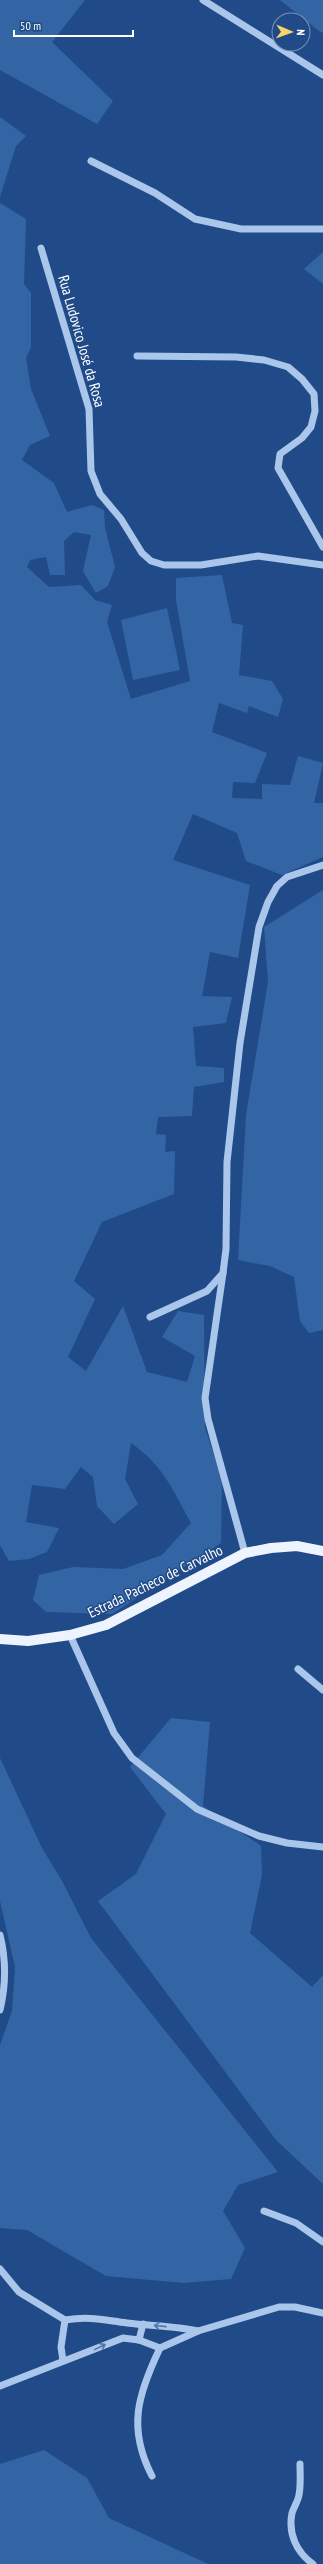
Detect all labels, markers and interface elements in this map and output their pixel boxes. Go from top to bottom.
scale bar [14,12,133,38]
north arrow [271,12,311,52]
text: 50 m [20,18,41,33]
text: N [294,29,308,36]
street label: Rua Ludovico José da Rosa [54,273,110,409]
street label: Estrada Pacheco de Carvalho [85,1540,225,1622]
one-way arrow [154,2322,167,2330]
one-way arrow [93,2343,105,2350]

